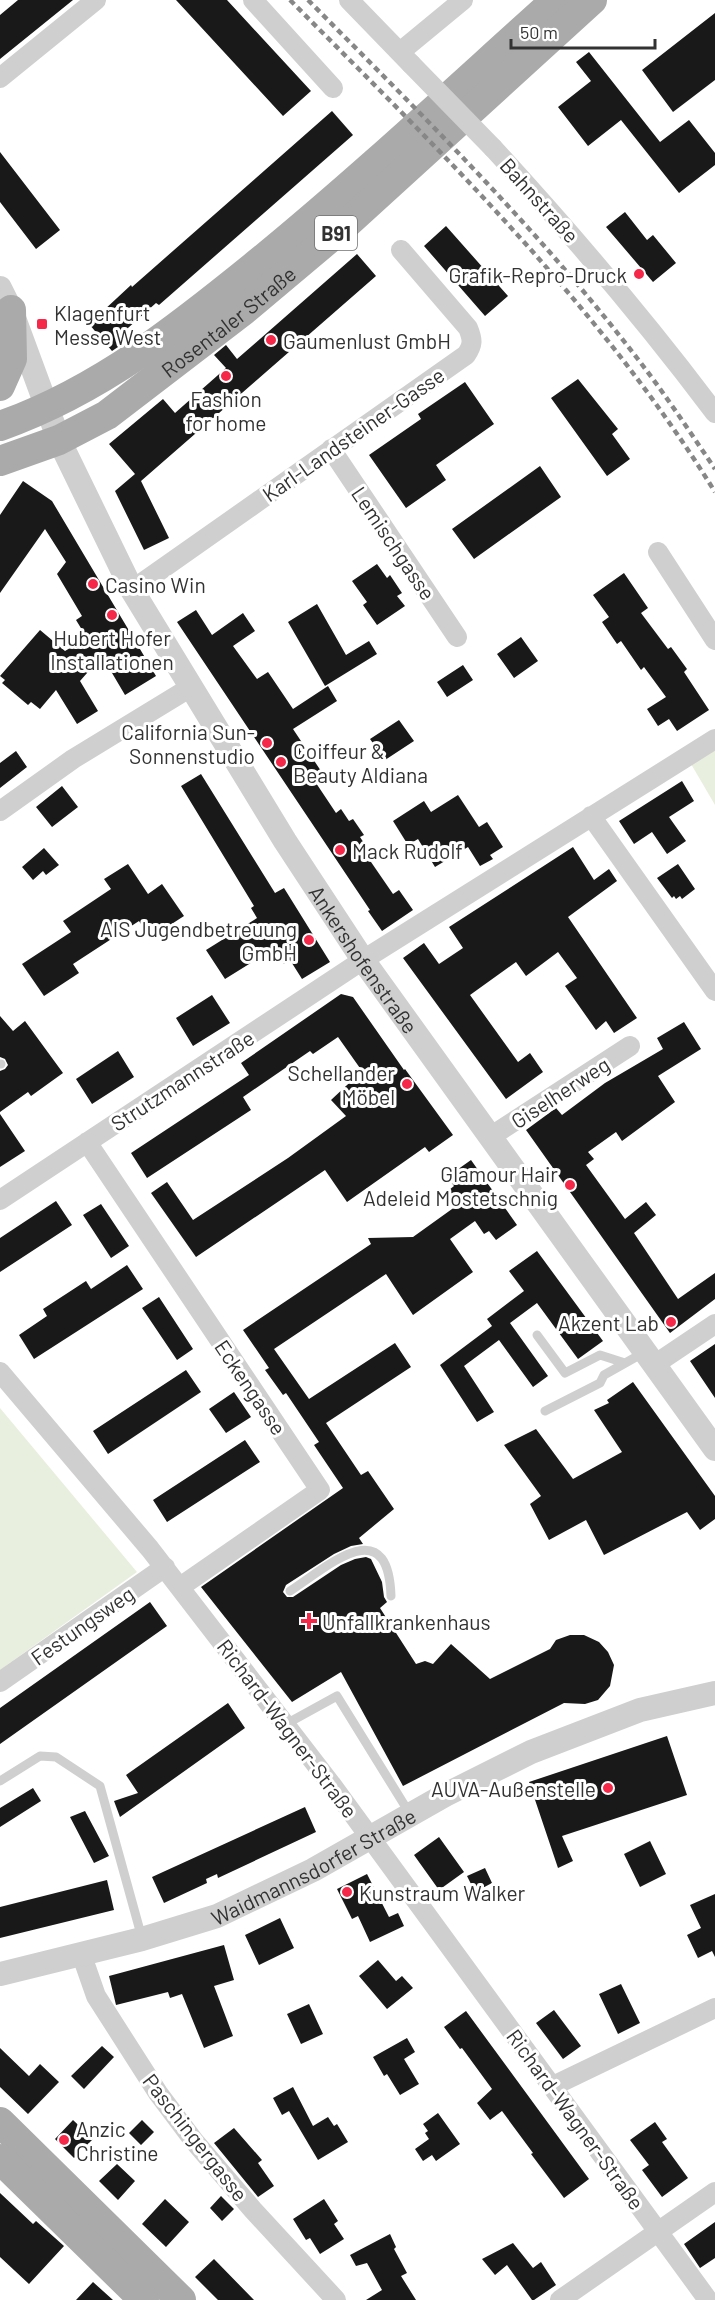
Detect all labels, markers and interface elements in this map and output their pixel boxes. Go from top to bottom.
scale bar [511,12,655,50]
text: 50 m [520,21,558,43]
street label: Bahnstraße [495,152,585,248]
road number: B91 [315,216,357,250]
street label: Rosentaler Straße [156,260,300,382]
place label: Grafik-Repro-Druck [448,262,627,287]
marker: Grafik-Repro-Druck [632,267,646,281]
place label: Klagenfurt Messe West [54,300,161,349]
marker: Klagenfurt Messe West [35,317,49,331]
place label: Gaumenlust GmbH [283,328,451,353]
marker: Gaumenlust GmbH [264,333,278,347]
street label: Karl-Landsteiner-Gasse [257,362,449,506]
marker: Fashion for home [219,369,233,383]
place label: Fashion for home [186,386,266,435]
street label: Lemischgasse [347,482,441,604]
place label: Casino Win [105,572,206,597]
marker: Casino Win [86,577,100,591]
marker: Hubert Hofer Installationen [105,608,119,622]
place label: Hubert Hofer Installationen [50,625,174,674]
place label: California Sun- Sonnenstudio [121,719,255,768]
marker: California Sun- Sonnenstudio [260,736,274,750]
place label: Coiffeur & Beauty Aldiana [293,738,428,787]
marker: Coiffeur & Beauty Aldiana [274,755,288,769]
place label: Mack Rudolf [352,838,463,863]
marker: Mack Rudolf [333,843,347,857]
street label: Ankershofenstraße [305,880,424,1038]
place label: AIS Jugendbetreuung GmbH [100,916,297,965]
marker: AIS Jugendbetreuung GmbH [302,933,316,947]
street label: Strutzmannstraße [106,1024,258,1136]
street label: Giselherweg [506,1051,614,1133]
place label: Schellander Möbel [288,1060,395,1109]
marker: Schellander Möbel [400,1077,414,1091]
place label: Glamour Hair Adeleid Mostetschnig [363,1161,558,1210]
marker: Glamour Hair Adeleid Mostetschnig [563,1178,577,1192]
place label: Akzent Lab [558,1310,659,1335]
marker: Akzent Lab [664,1315,678,1329]
street label: Eckengasse [210,1335,292,1439]
street label: Festungsweg [26,1580,138,1670]
place label: Unfallkrankenhaus [322,1609,491,1634]
marker: Unfallkrankenhaus [300,1612,318,1630]
street label: Richard-Wagner-Straße [213,1634,363,1822]
place label: AUVA-Außenstelle [431,1776,596,1801]
marker: AUVA-Außenstelle [601,1781,615,1795]
street label: Waidmannsdorfer Straße [207,1802,420,1930]
place label: Kunstraum Walker [359,1880,526,1905]
marker: Kunstraum Walker [340,1885,354,1899]
street label: Richard-Wagner-Straße [502,2024,650,2214]
street label: Paschingergasse [138,2068,254,2206]
place label: Anzic Christine [76,2116,159,2165]
marker: Anzic Christine [57,2133,71,2147]

